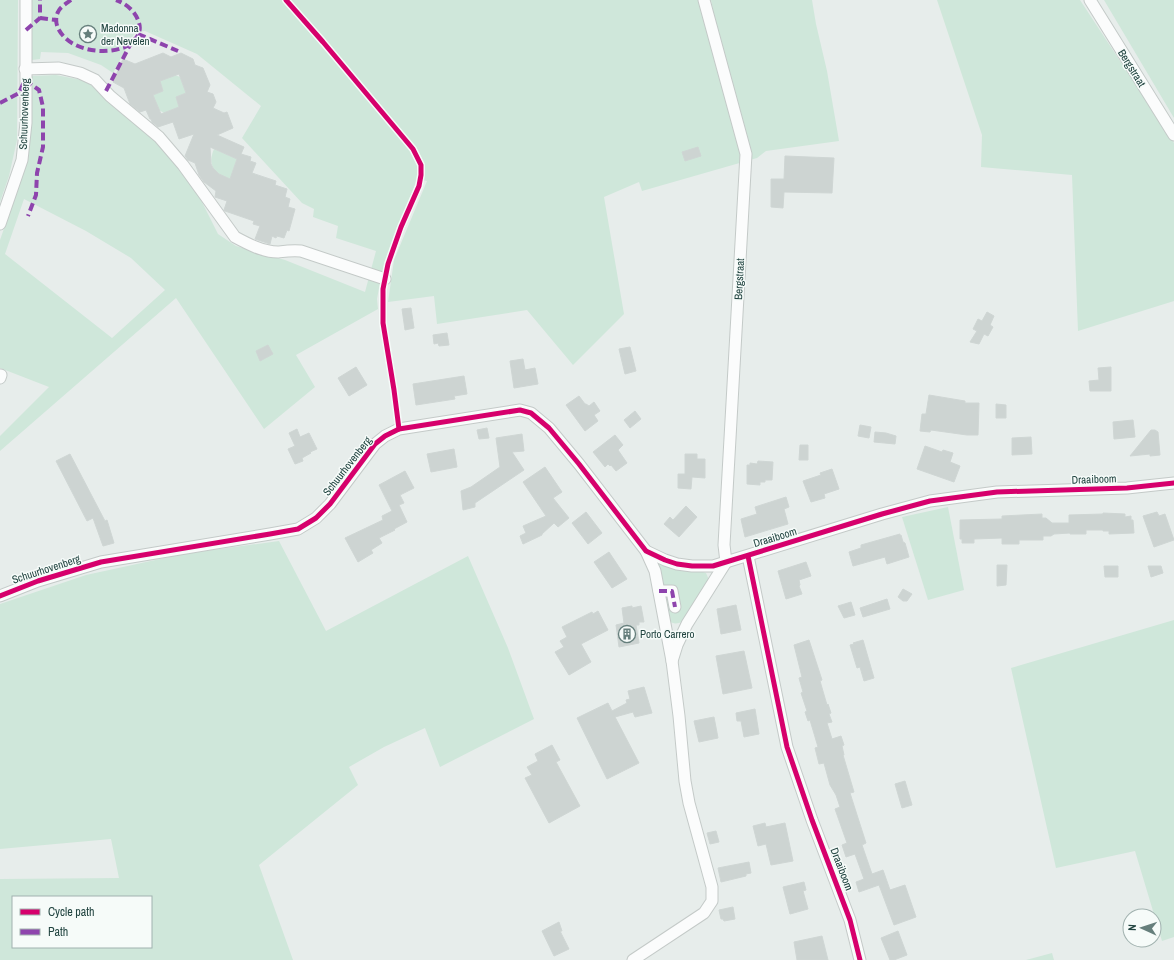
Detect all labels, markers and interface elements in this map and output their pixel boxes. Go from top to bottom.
place label: Madonna der Nevelen [101,21,150,48]
place icon: Madonna der Nevelen [78,24,98,44]
street label: Bergstraat [1115,47,1149,90]
street label: Schuurhovenberg [16,78,32,150]
street label: Bergstraat [731,257,747,300]
street label: Schuurhovenberg [320,434,374,498]
street label: Draaiboom [1071,471,1117,487]
street label: Draaiboom [752,524,798,550]
street label: Schuurhovenberg [10,551,82,587]
building icon: Porto Carrero [617,624,637,644]
place label: Porto Carrero [640,627,695,641]
street label: Draaiboom [827,846,857,892]
legend [12,896,152,948]
text: Cycle path [48,904,95,920]
north arrow [1122,908,1162,948]
text: Path [48,924,68,940]
text: N [1125,924,1139,931]

